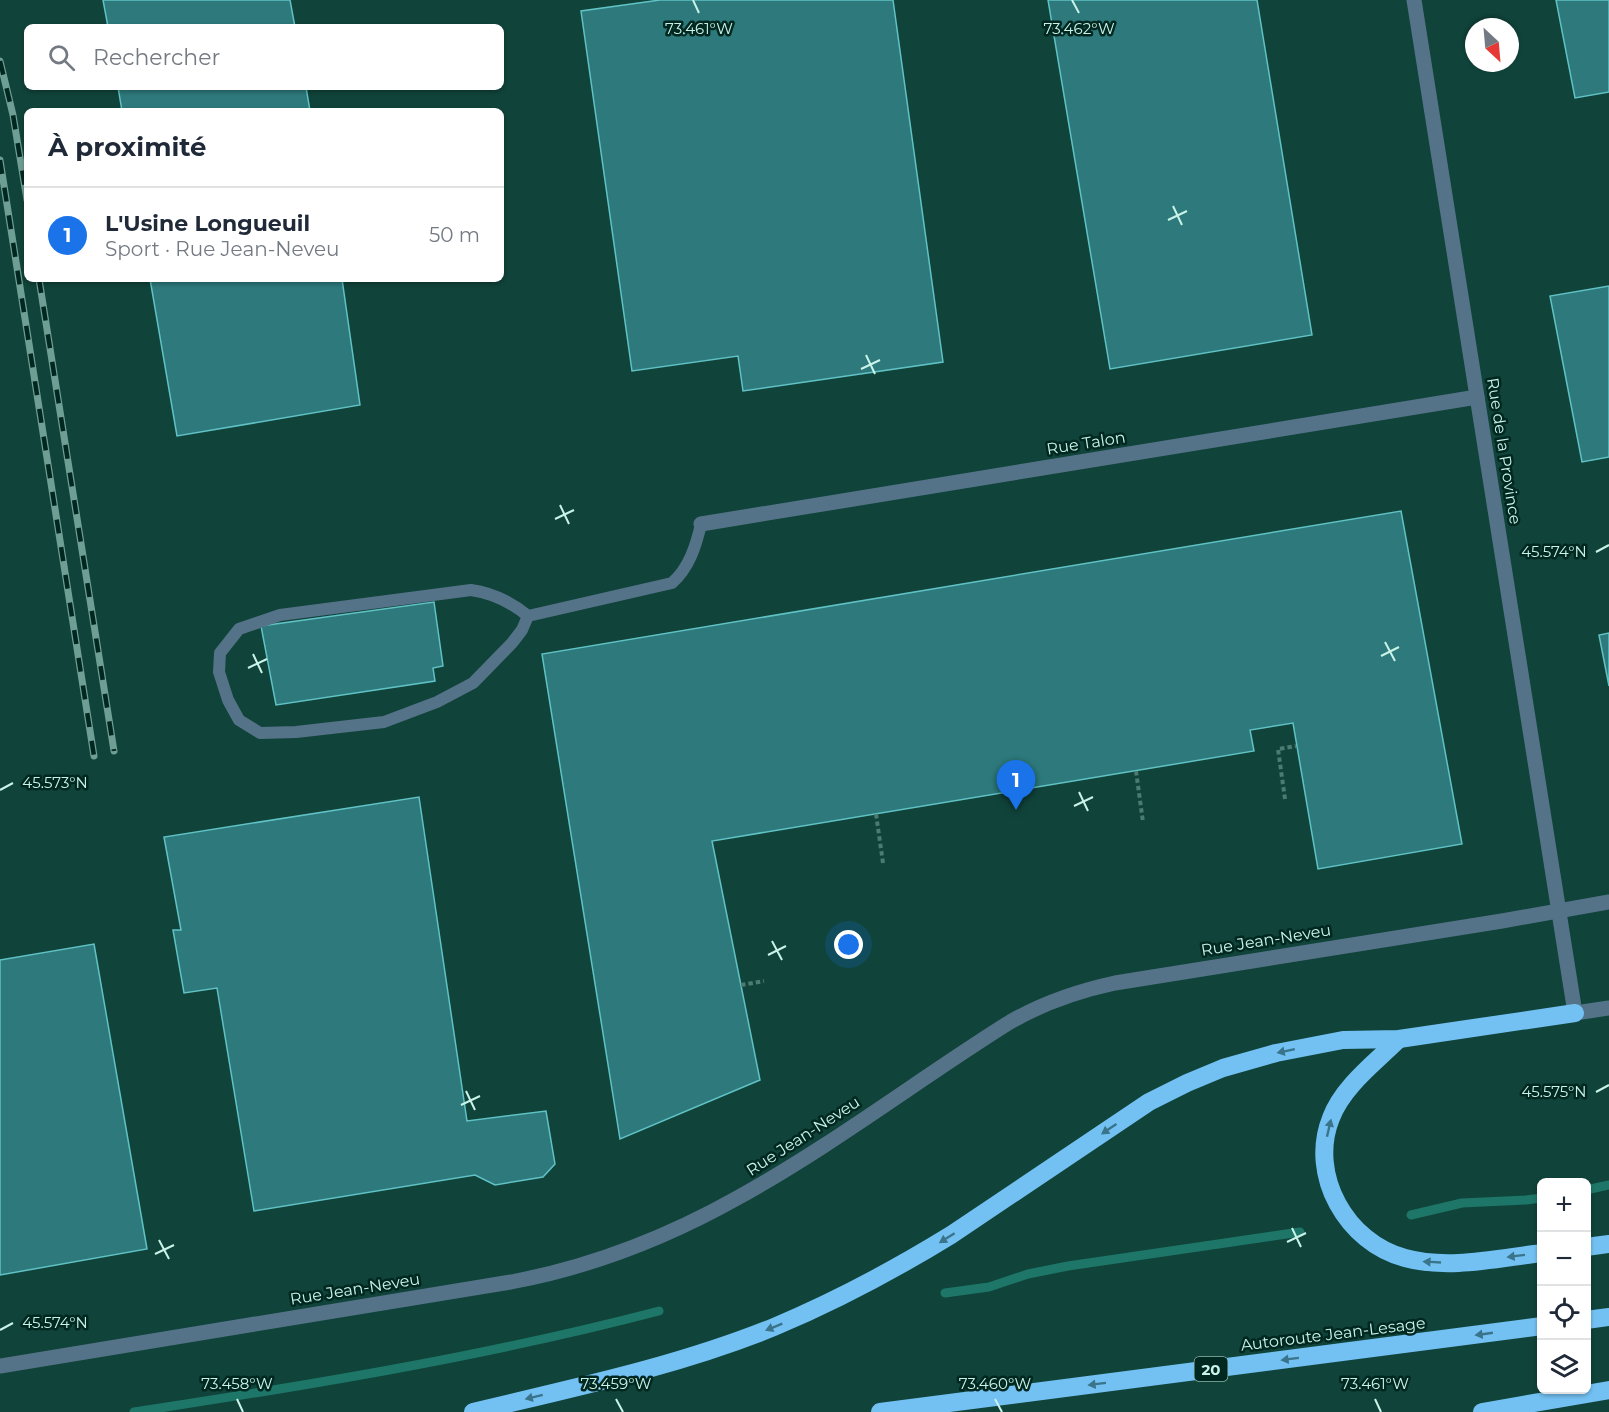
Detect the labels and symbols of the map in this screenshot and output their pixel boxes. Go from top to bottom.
north arrow [1465,18,1519,72]
text: 73.461°W [665,19,733,38]
text: 73.462°W [1043,19,1115,38]
street label: Rue de la Province [1483,376,1525,526]
street label: Rue Talon [1045,427,1127,459]
text: 45.574°N [1521,542,1587,561]
pin: 1 [996,760,1036,810]
text: 45.573°N [22,773,88,792]
street label: Rue Jean-Neveu [1200,920,1332,960]
your location [834,930,863,959]
one-way arrow [1276,1047,1295,1056]
text: 45.575°N [1521,1082,1587,1101]
street label: Rue Jean-Neveu [743,1092,863,1180]
one-way arrow [1324,1118,1334,1137]
one-way arrow [1101,1123,1117,1135]
one-way arrow [939,1232,955,1243]
one-way arrow [1506,1251,1525,1261]
one-way arrow [1422,1257,1441,1266]
street label: Rue Jean-Neveu [289,1269,421,1309]
text: 45.574°N [22,1313,88,1332]
street label: Autoroute Jean-Lesage [1240,1313,1426,1355]
one-way arrow [764,1322,782,1332]
one-way arrow [1474,1329,1493,1338]
one-way arrow [1281,1354,1300,1364]
road number: 20 [1194,1357,1228,1381]
text: 73.458°W [201,1374,273,1393]
text: 73.459°W [580,1374,652,1393]
text: 73.460°W [959,1374,1032,1393]
text: 73.461°W [1341,1374,1409,1393]
one-way arrow [1087,1379,1106,1389]
one-way arrow [525,1393,543,1402]

